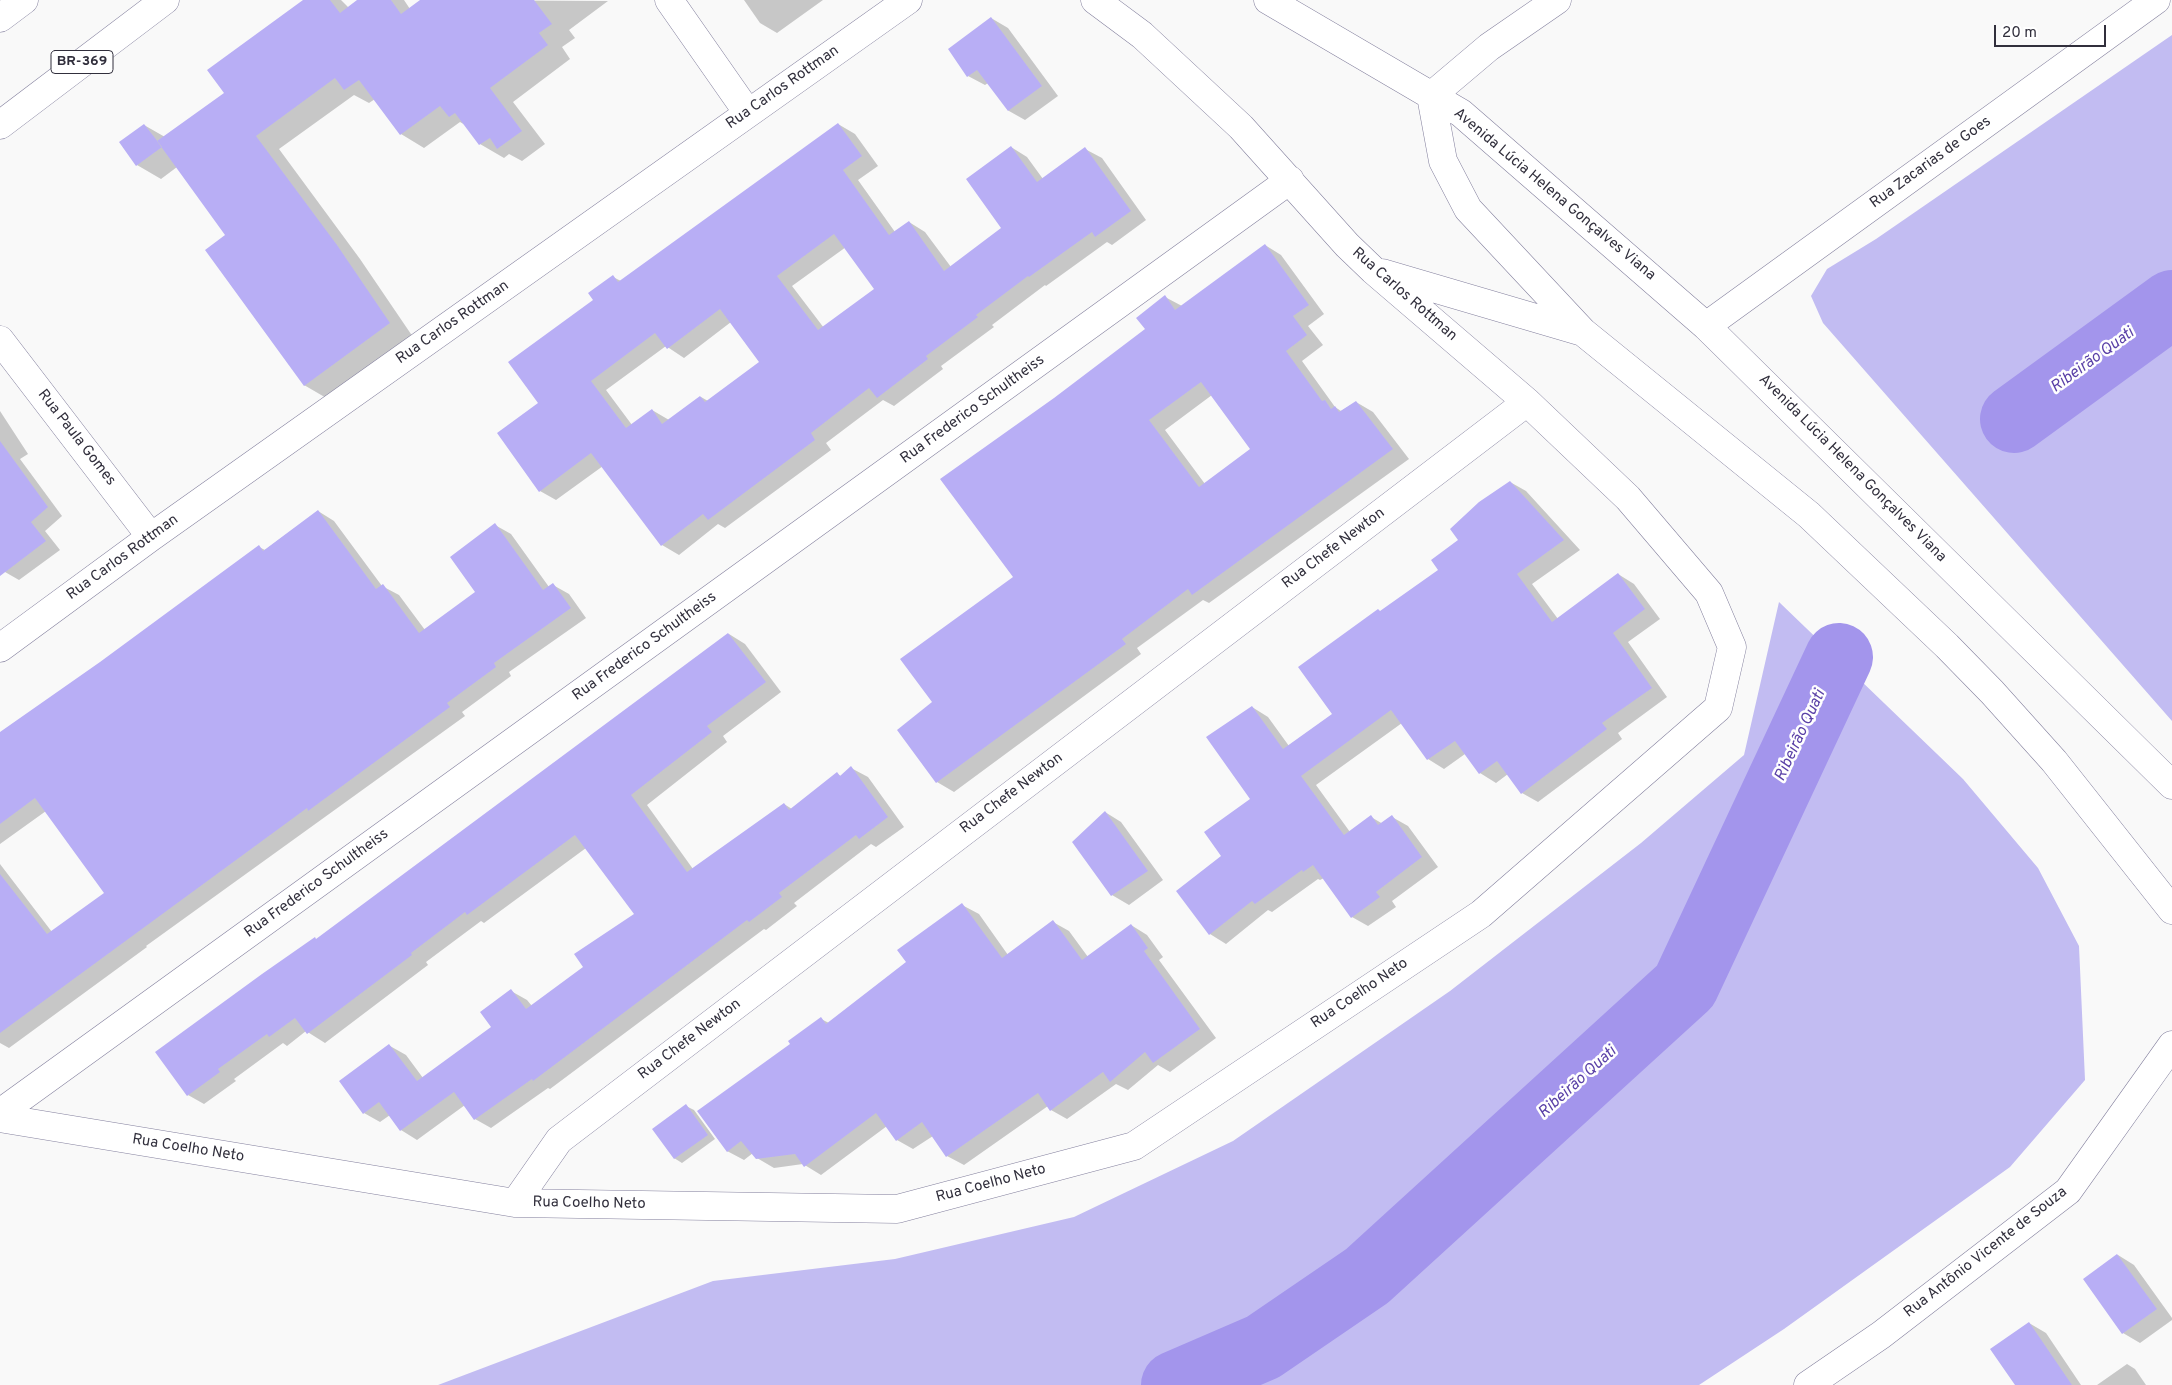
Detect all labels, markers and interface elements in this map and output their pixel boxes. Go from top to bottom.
scale bar [1997,15,2110,47]
text: 20 m [2002,24,2037,43]
street label: Rua Carlos Rottman [723,42,843,134]
road number: BR-369 [51,51,113,74]
street label: Avenida Lúcia Helena Gonçalves Viana [1449,105,1659,285]
street label: Rua Zacarias de Goes [1867,113,1995,213]
street label: Rua Carlos Rottman [1348,244,1460,346]
street label: Rua Carlos Rottman [393,277,513,369]
water label: Ribeirão Quati [2048,324,2138,398]
street label: Rua Frederico Schultheiss [897,352,1049,468]
street label: Avenida Lúcia Helena Gonçalves Viana [1754,371,1950,567]
street label: Rua Paula Gomes [33,386,119,490]
street label: Rua Chefe Newton [1279,505,1389,593]
street label: Rua Carlos Rottman [64,511,182,605]
street label: Rua Frederico Schultheiss [569,589,721,705]
water label: Ribeirão Quati [1772,687,1830,785]
street label: Rua Chefe Newton [957,750,1067,838]
street label: Rua Frederico Schultheiss [241,826,393,942]
street label: Rua Coelho Neto [1308,955,1412,1033]
street label: Rua Chefe Newton [635,996,745,1084]
water label: Ribeirão Quati [1535,1043,1621,1123]
street label: Rua Coelho Neto [131,1131,245,1167]
street label: Rua Coelho Neto [934,1161,1048,1207]
street label: Rua Antônio Vicente de Souza [1901,1184,2071,1322]
street label: Rua Coelho Neto [532,1194,646,1214]

